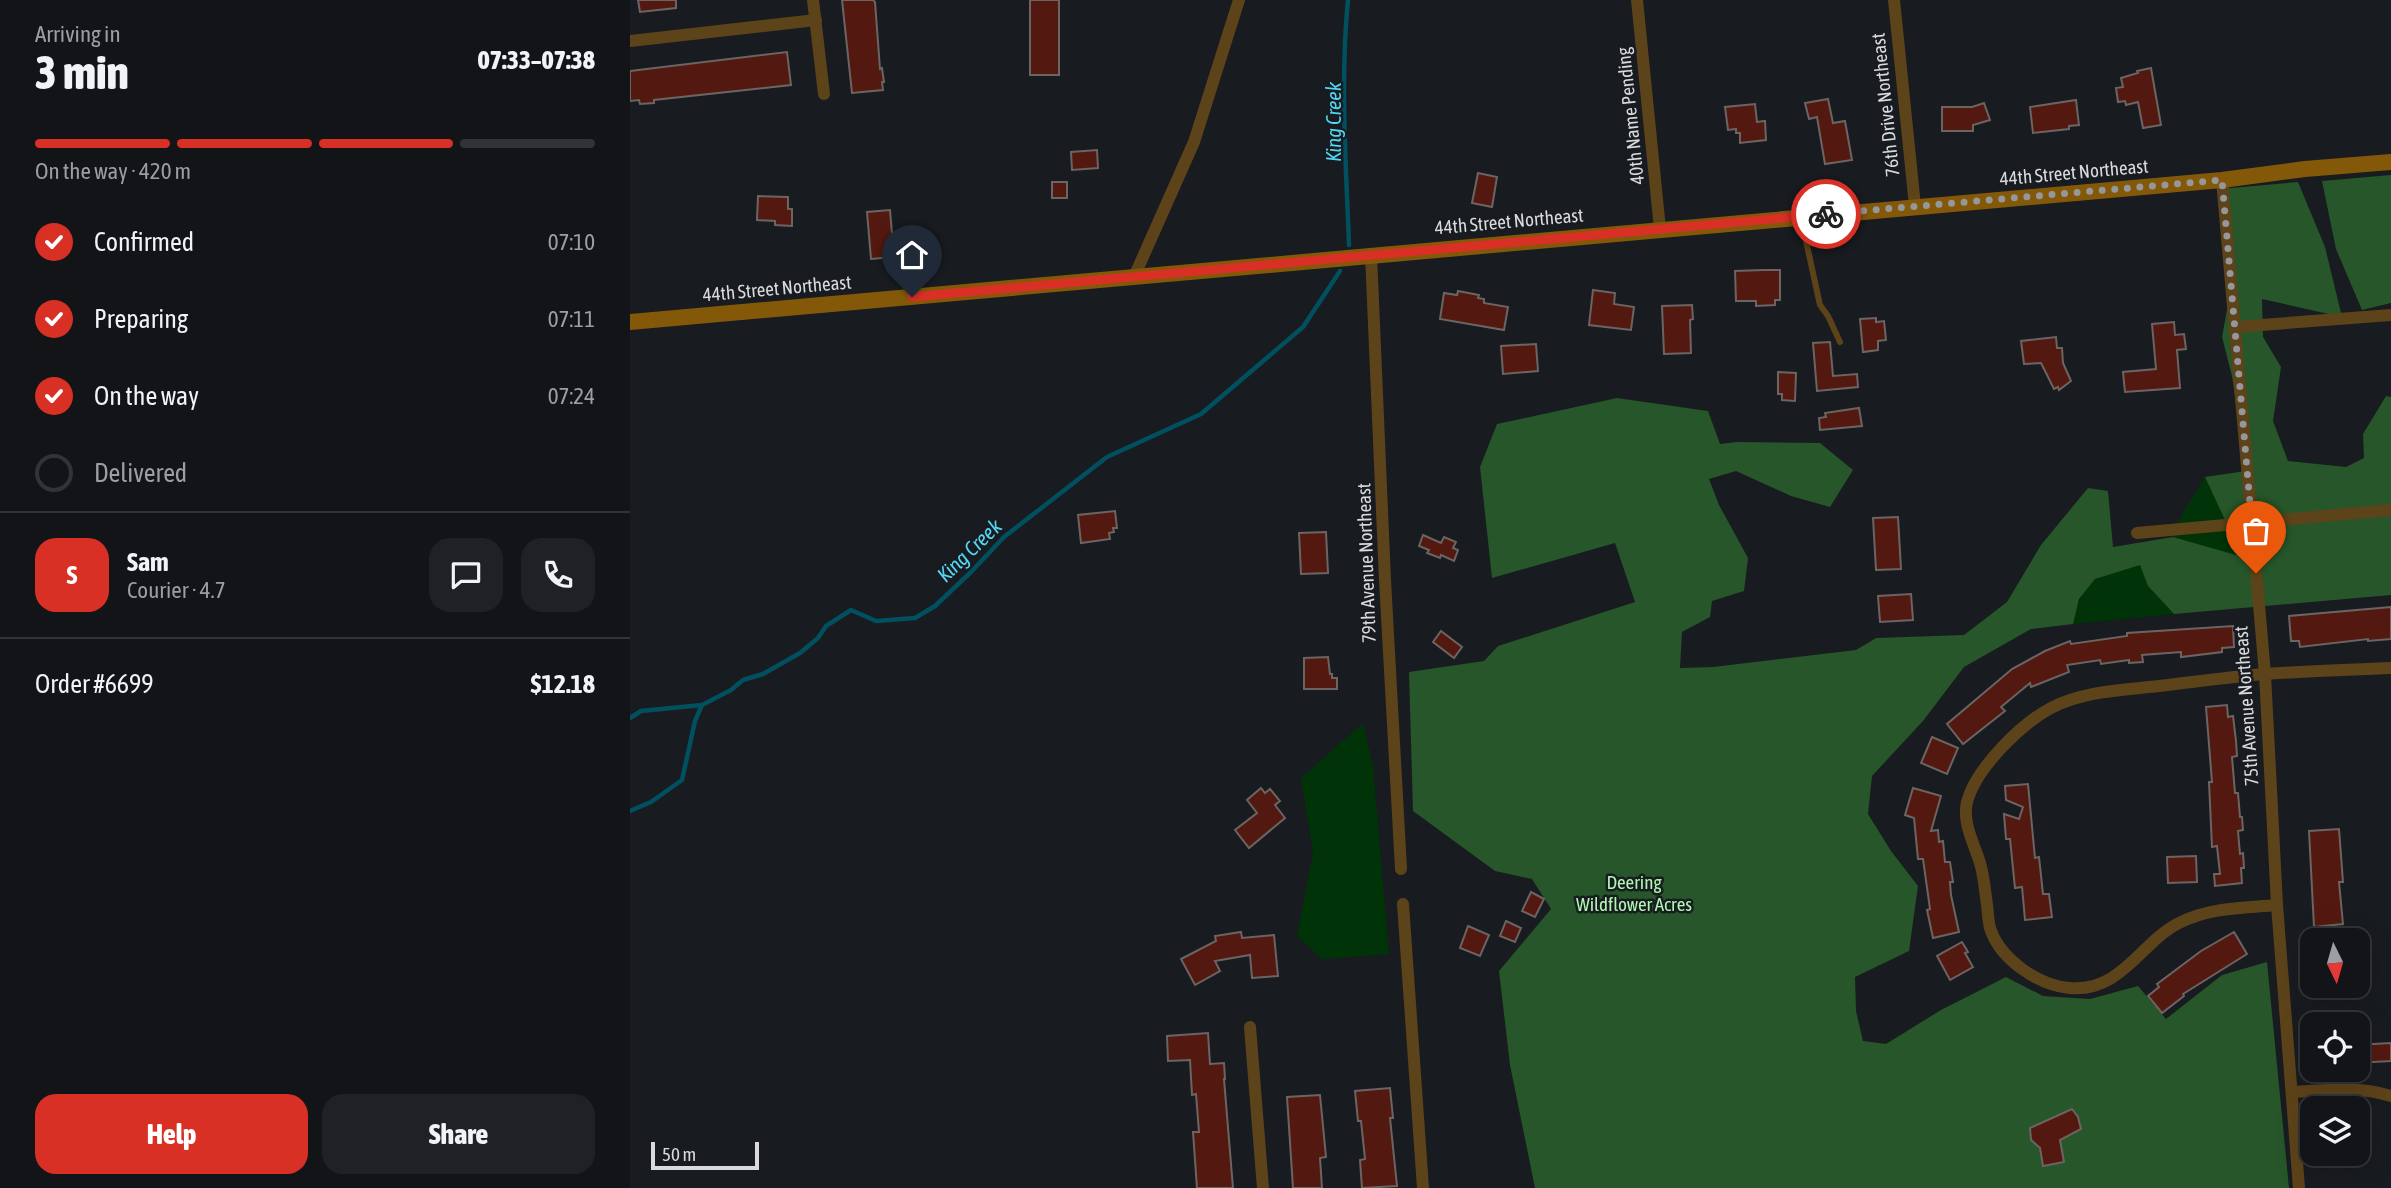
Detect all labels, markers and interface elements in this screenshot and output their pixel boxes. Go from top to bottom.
text: Arriving in [35,21,121,47]
street label: 76th Drive Northeast [1867,32,1903,178]
text: 07:33–07:38 [478,45,595,75]
street label: 40th Name Pending [1612,45,1648,186]
text: 3 min [35,46,129,99]
water label: King Creek [1321,81,1345,162]
street label: 44th Street Northeast [1999,155,2149,189]
text: On the way · 420 m [35,158,191,184]
courier [1791,179,1861,249]
icon: bike [1807,195,1845,233]
street label: 44th Street Northeast [1434,204,1584,238]
icon: check [35,223,73,261]
pin [882,225,942,297]
text: Confirmed [94,227,194,257]
text: 07:10 [548,229,595,255]
icon: home [893,236,931,274]
street label: 44th Street Northeast [702,271,852,305]
icon: check [35,300,73,338]
text: Preparing [94,304,188,334]
text: 07:11 [548,306,595,332]
icon: check [35,377,73,415]
text: On the way [94,381,199,411]
text: 07:24 [548,383,595,409]
text: Delivered [94,458,187,488]
street label: 79th Avenue Northeast [1352,483,1380,643]
pin [2226,501,2286,573]
icon: bag [2237,512,2275,550]
water label: King Creek [932,513,1007,586]
button: chat [429,538,503,612]
button: phone [521,538,595,612]
text: Sam [127,547,169,577]
text: S [67,560,77,590]
text: Courier · 4.7 [127,577,226,603]
street label: 75th Avenue Northeast [2229,625,2263,787]
text: Order #6699 [35,669,154,699]
text: $12.18 [531,669,595,699]
park label: Deering Wildflower Acres [1576,871,1692,915]
north arrow [2300,928,2370,998]
map controls [2300,928,2370,1166]
button: locate [2300,1012,2370,1082]
button: Help [35,1094,308,1174]
button: Share [322,1094,595,1174]
button: layers [2300,1096,2370,1166]
scale bar [651,1139,760,1171]
text: 50 m [662,1143,696,1165]

